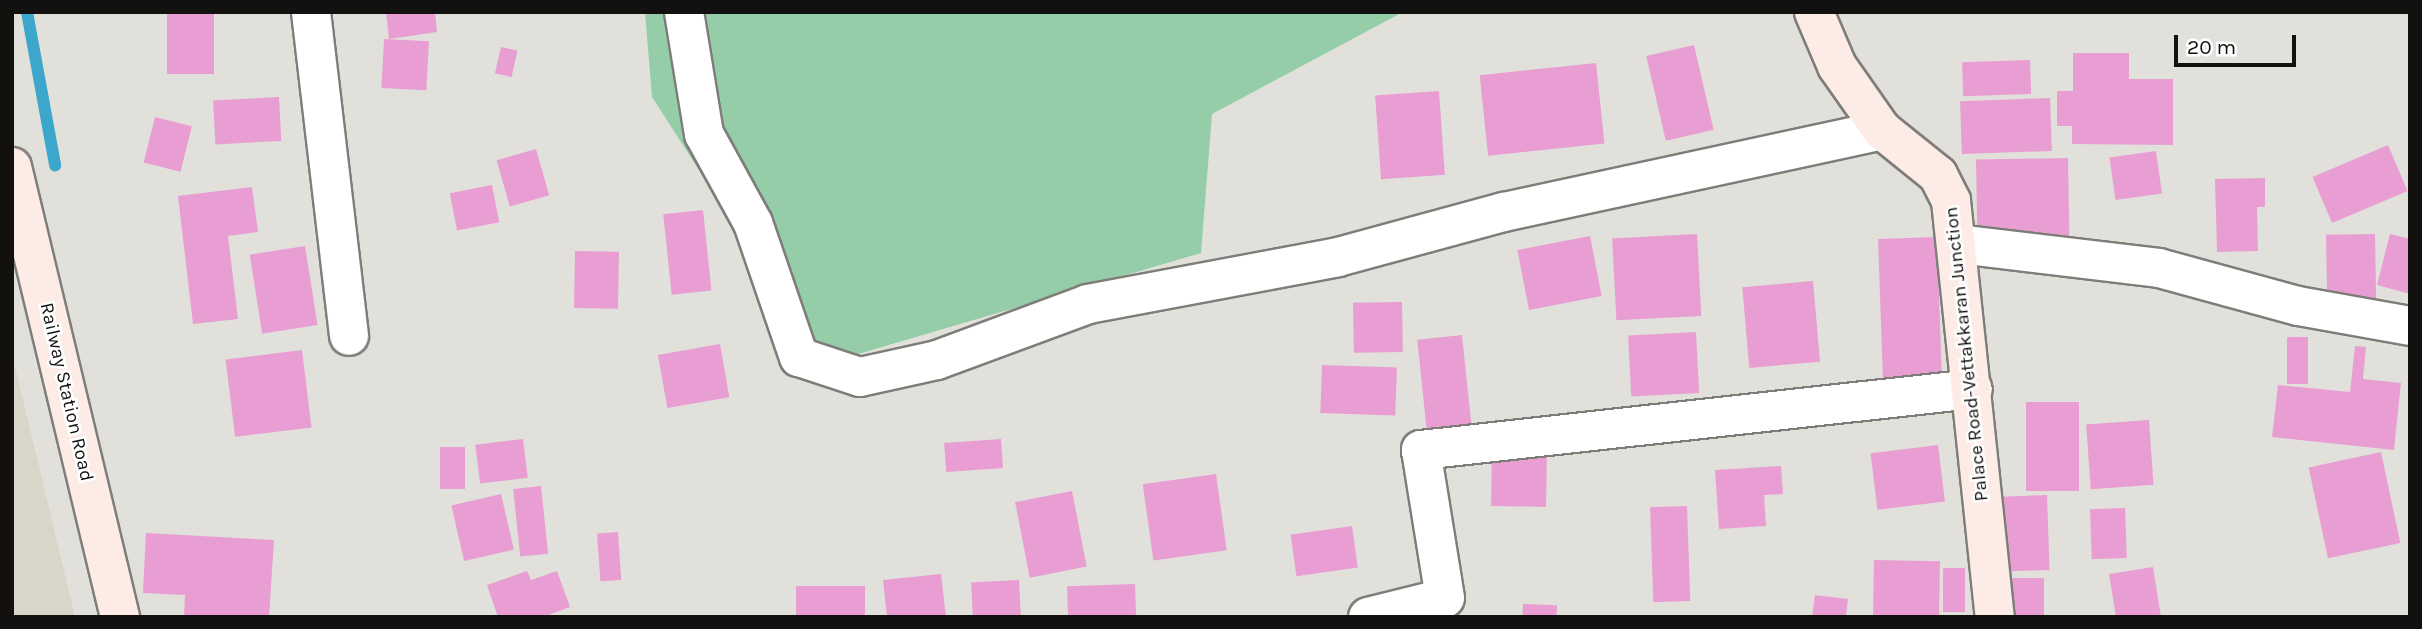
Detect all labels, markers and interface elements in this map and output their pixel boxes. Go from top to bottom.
scale bar [2177,21,2300,65]
text: 20 m [2187,35,2236,59]
street label: Palace Road-Vettakkaran Junction [1940,206,1994,502]
street label: Railway Station Road [34,300,98,484]

